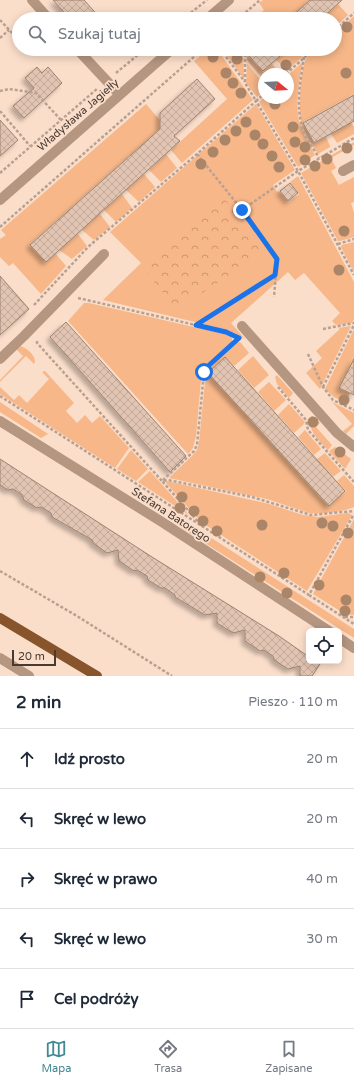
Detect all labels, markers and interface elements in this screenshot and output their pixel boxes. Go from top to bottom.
search box [12,12,342,56]
icon: search [26,23,48,45]
text: Szukaj tutaj [58,25,141,43]
north arrow [258,68,294,104]
street label: Władysława Jagiełły [35,76,121,154]
route end [233,201,251,219]
route start [195,363,213,381]
street label: Stefana Batorego [129,485,213,545]
map controls [306,628,342,664]
button: locate [306,628,342,664]
scale bar [12,648,56,667]
text: 20 m [18,650,45,663]
text: 2 min [16,692,61,713]
text: Pieszo · 110 m [248,694,338,710]
icon: ahead [16,748,38,770]
text: Idź prosto [54,750,125,768]
text: 20 m [306,751,338,767]
icon: left [16,808,38,830]
text: Skręć w lewo [54,810,146,828]
text: 20 m [306,811,338,827]
icon: right [16,868,38,890]
text: Skręć w prawo [54,870,157,888]
text: 40 m [306,871,338,887]
icon: left [16,928,38,950]
text: Skręć w lewo [54,930,146,948]
text: 30 m [306,931,338,947]
icon: arrive [16,988,38,1010]
text: Cel podróży [54,990,139,1008]
tab: Mapa [41,1038,71,1075]
tab: Trasa [154,1038,182,1075]
tab: Zapisane [265,1038,313,1075]

